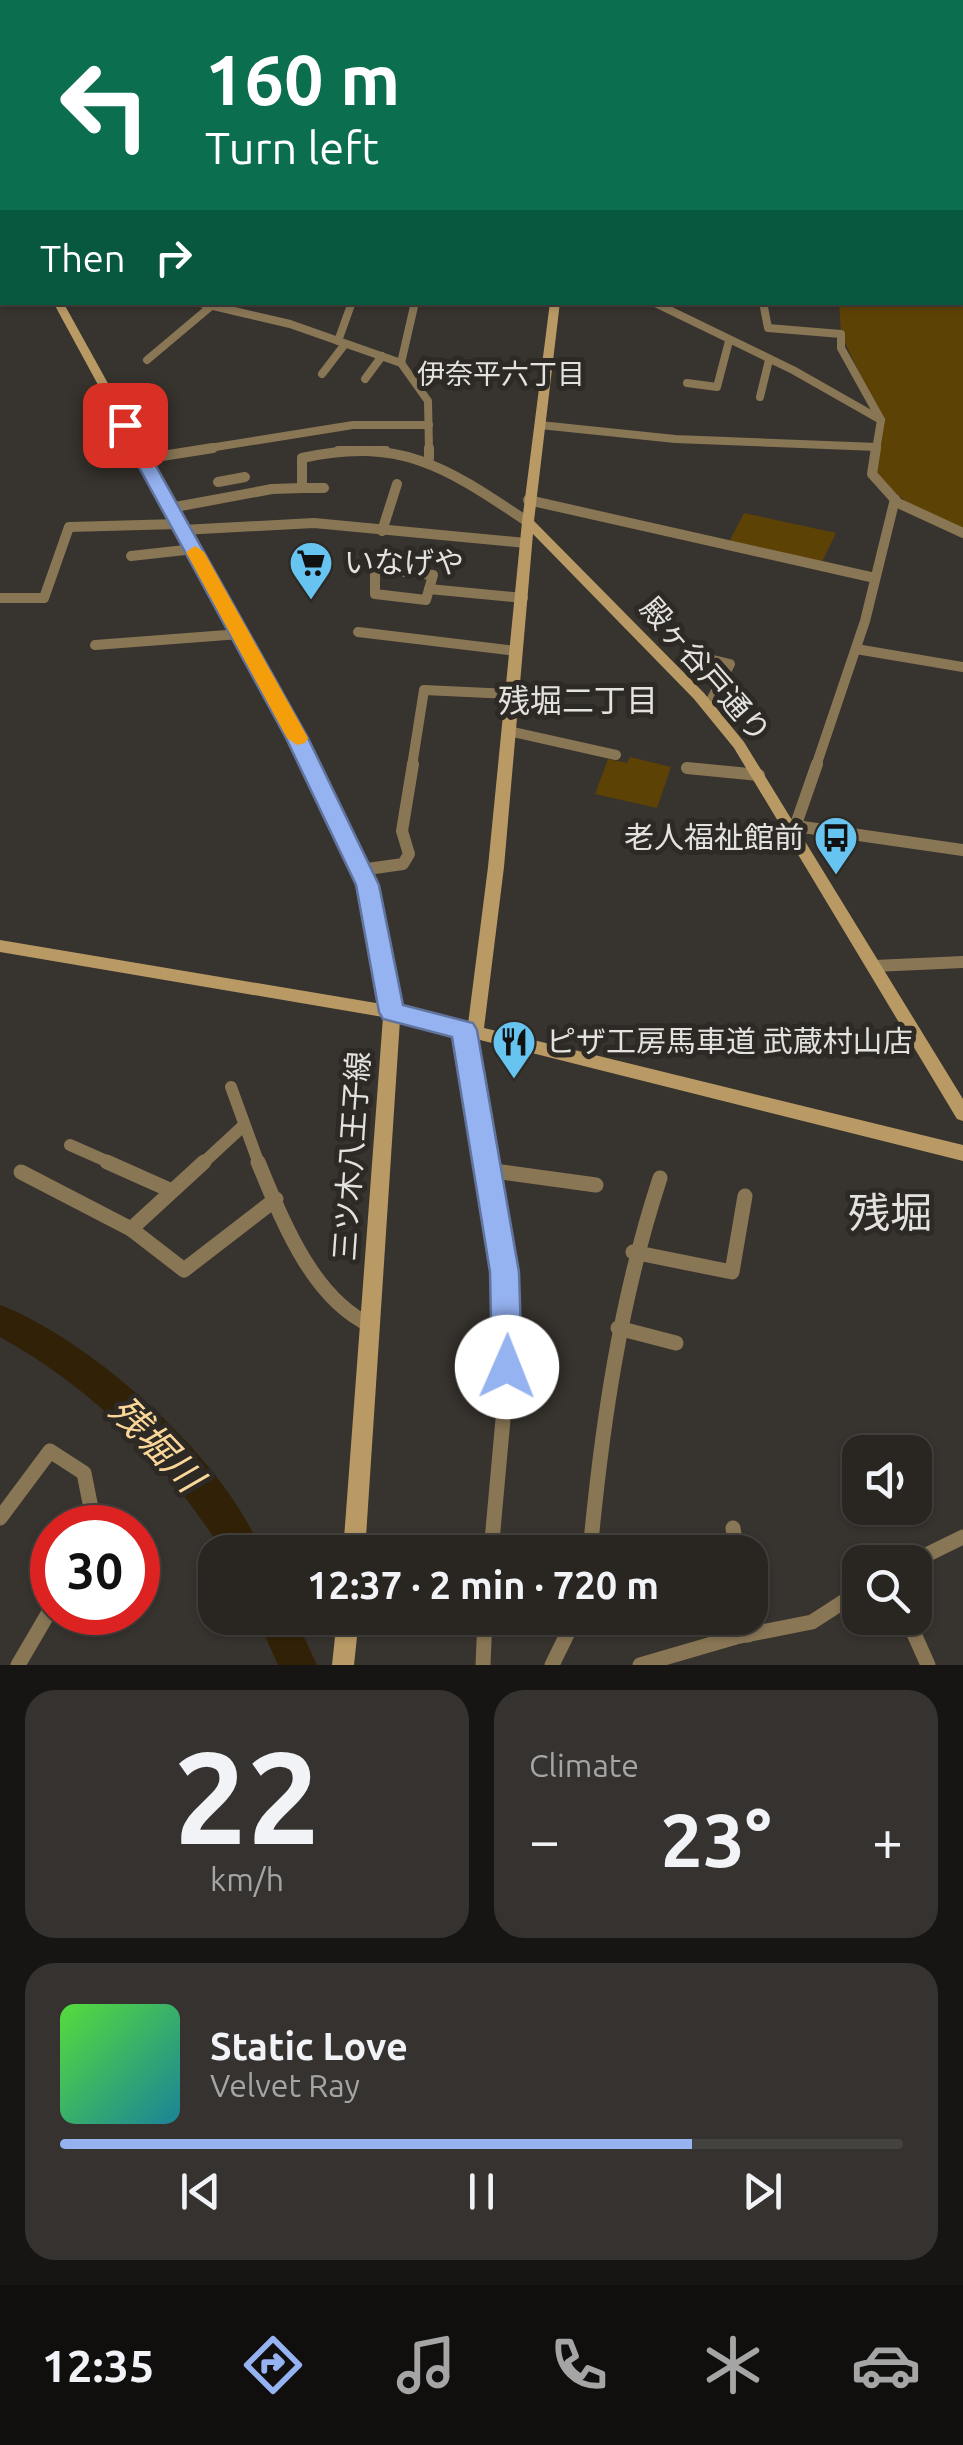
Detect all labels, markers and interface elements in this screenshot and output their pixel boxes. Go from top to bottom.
icon: left [40,40,170,170]
text: 160 m [205,40,400,118]
text: Turn left [205,122,379,173]
icon: right [146,230,201,285]
text: Then [40,237,126,279]
district label: 伊奈平六丁目 [417,358,585,389]
pin [83,383,168,468]
icon: arrive [98,398,153,453]
supermarket icon: いなげや [288,540,334,601]
place label: いなげや [344,545,464,579]
street label: 殿ヶ谷戸通り [634,590,778,748]
district label: 残堀二丁目 [498,682,658,718]
bus stop icon: 老人福祉館前 [813,815,859,876]
place label: 老人福祉館前 [624,820,804,854]
restaurant icon: ピザ工房馬車道 武蔵村山店 [491,1019,537,1080]
place label: ピザ工房馬車道 武蔵村山店 [546,1024,913,1058]
street label: 三ツ木八王子線 [327,1050,375,1262]
district label: 残堀 [848,1189,932,1236]
position arrow [455,1315,559,1419]
water label: 残堀川 [102,1388,214,1502]
map controls [842,1435,932,1635]
button: sound [842,1435,932,1525]
speed limit sign: 30 [30,1505,160,1635]
button: search [842,1545,932,1635]
text: 12:37 · 2 min · 720 m [307,1564,659,1606]
text: 22 [174,1723,320,1869]
text: Climate [529,1747,639,1783]
text: 23° [660,1797,772,1881]
text: − [529,1809,560,1870]
text: + [872,1809,903,1870]
text: km/h [210,1861,284,1897]
text: Static Love [210,2025,408,2067]
text: Velvet Ray [210,2067,360,2103]
icon: previous [173,2164,228,2219]
icon: pause [454,2164,509,2219]
icon: next [735,2164,790,2219]
icon: directions [238,2330,308,2400]
icon: music [391,2330,461,2400]
icon: phone [544,2330,614,2400]
icon: climate [698,2330,768,2400]
icon: car [851,2330,921,2400]
text: 12:35 [42,2340,154,2391]

